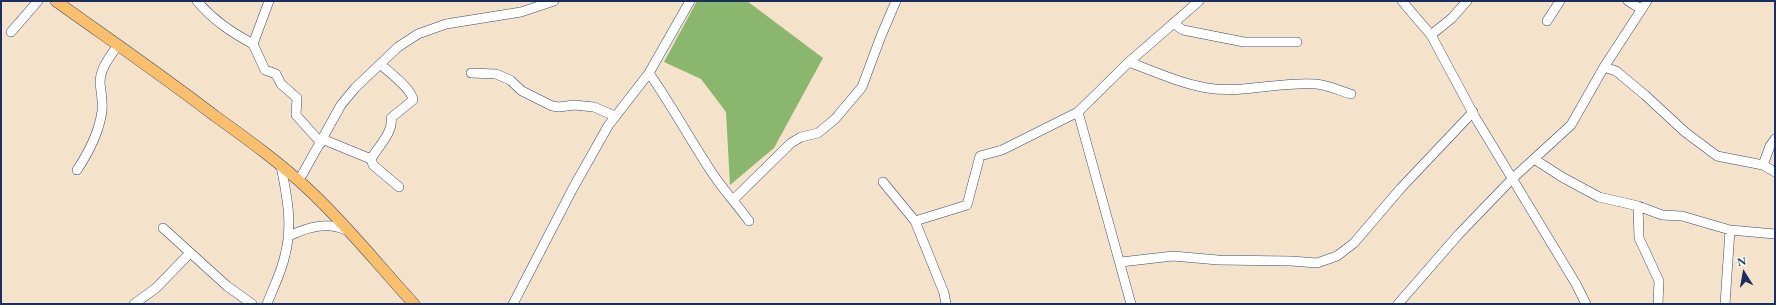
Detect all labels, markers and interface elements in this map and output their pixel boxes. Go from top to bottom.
north arrow [1724,253,1764,293]
text: N [1736,253,1747,269]

